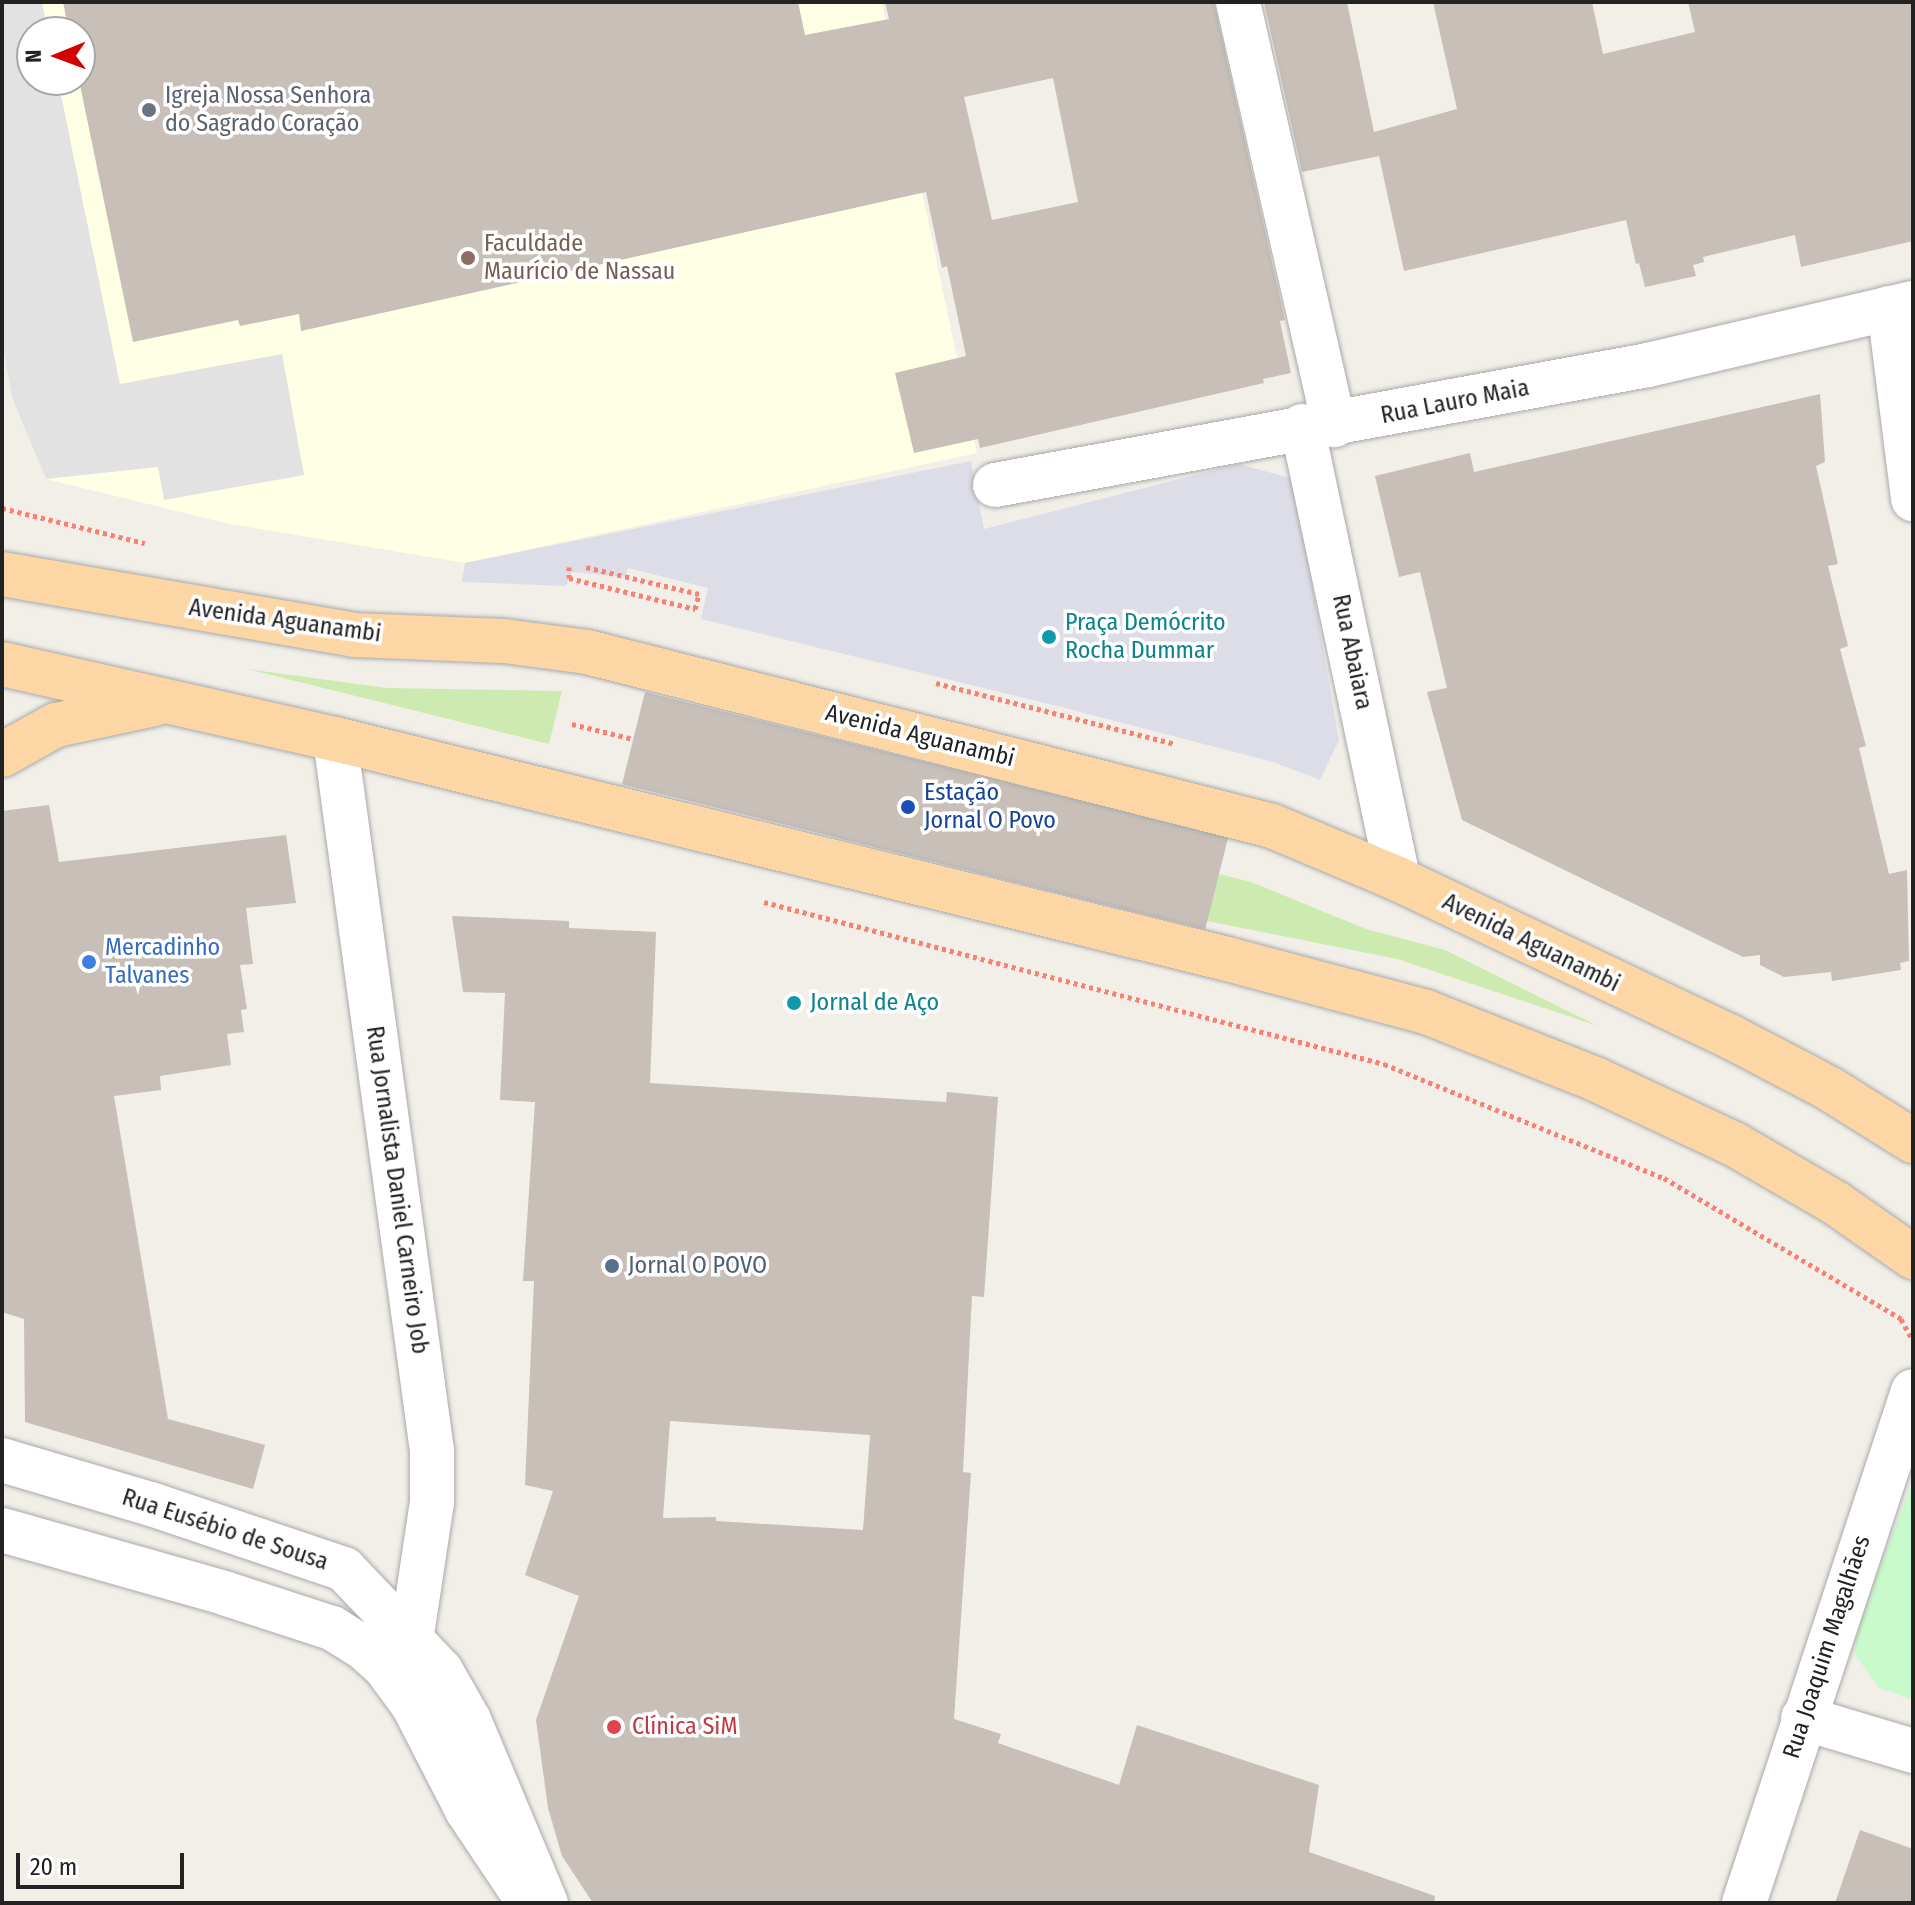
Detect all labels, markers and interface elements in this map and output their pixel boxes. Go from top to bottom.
north arrow [16,16,96,96]
text: N [20,50,47,63]
place label: Igreja Nossa Senhora do Sagrado Coração [165,82,371,138]
marker: Igreja Nossa Senhora do Sagrado Coração [140,101,158,119]
place label: Faculdade Maurício de Nassau [484,230,675,286]
marker: Faculdade Maurício de Nassau [459,249,477,267]
street label: Rua Lauro Maia [1378,374,1532,430]
street label: Rua Abaiara [1326,592,1378,712]
street label: Avenida Aguanambi [187,593,383,649]
place label: Praça Demócrito Rocha Dummar [1065,609,1226,665]
marker: Praça Demócrito Rocha Dummar [1040,628,1058,646]
street label: Avenida Aguanambi [823,699,1017,773]
place label: Estação Jornal O Povo [924,779,1056,835]
marker: Estação Jornal O Povo [899,798,917,816]
street label: Avenida Aguanambi [1438,888,1624,998]
place label: Mercadinho Talvanes [105,934,220,990]
marker: Mercadinho Talvanes [80,953,98,971]
place label: Jornal de Aço [810,989,939,1017]
marker: Jornal de Aço [785,994,803,1012]
street label: Rua Jornalista Daniel Carneiro Job [360,1024,434,1356]
place label: Jornal O POVO [628,1252,767,1280]
marker: Jornal O POVO [603,1257,621,1275]
street label: Rua Eusébio de Sousa [118,1483,332,1577]
street label: Rua Joaquim Magalhães [1777,1532,1877,1762]
place label: Clínica SiM [632,1713,737,1741]
marker: Clínica SiM [603,1716,625,1738]
scale bar [20,1837,188,1887]
text: 20 m [30,1853,77,1881]

